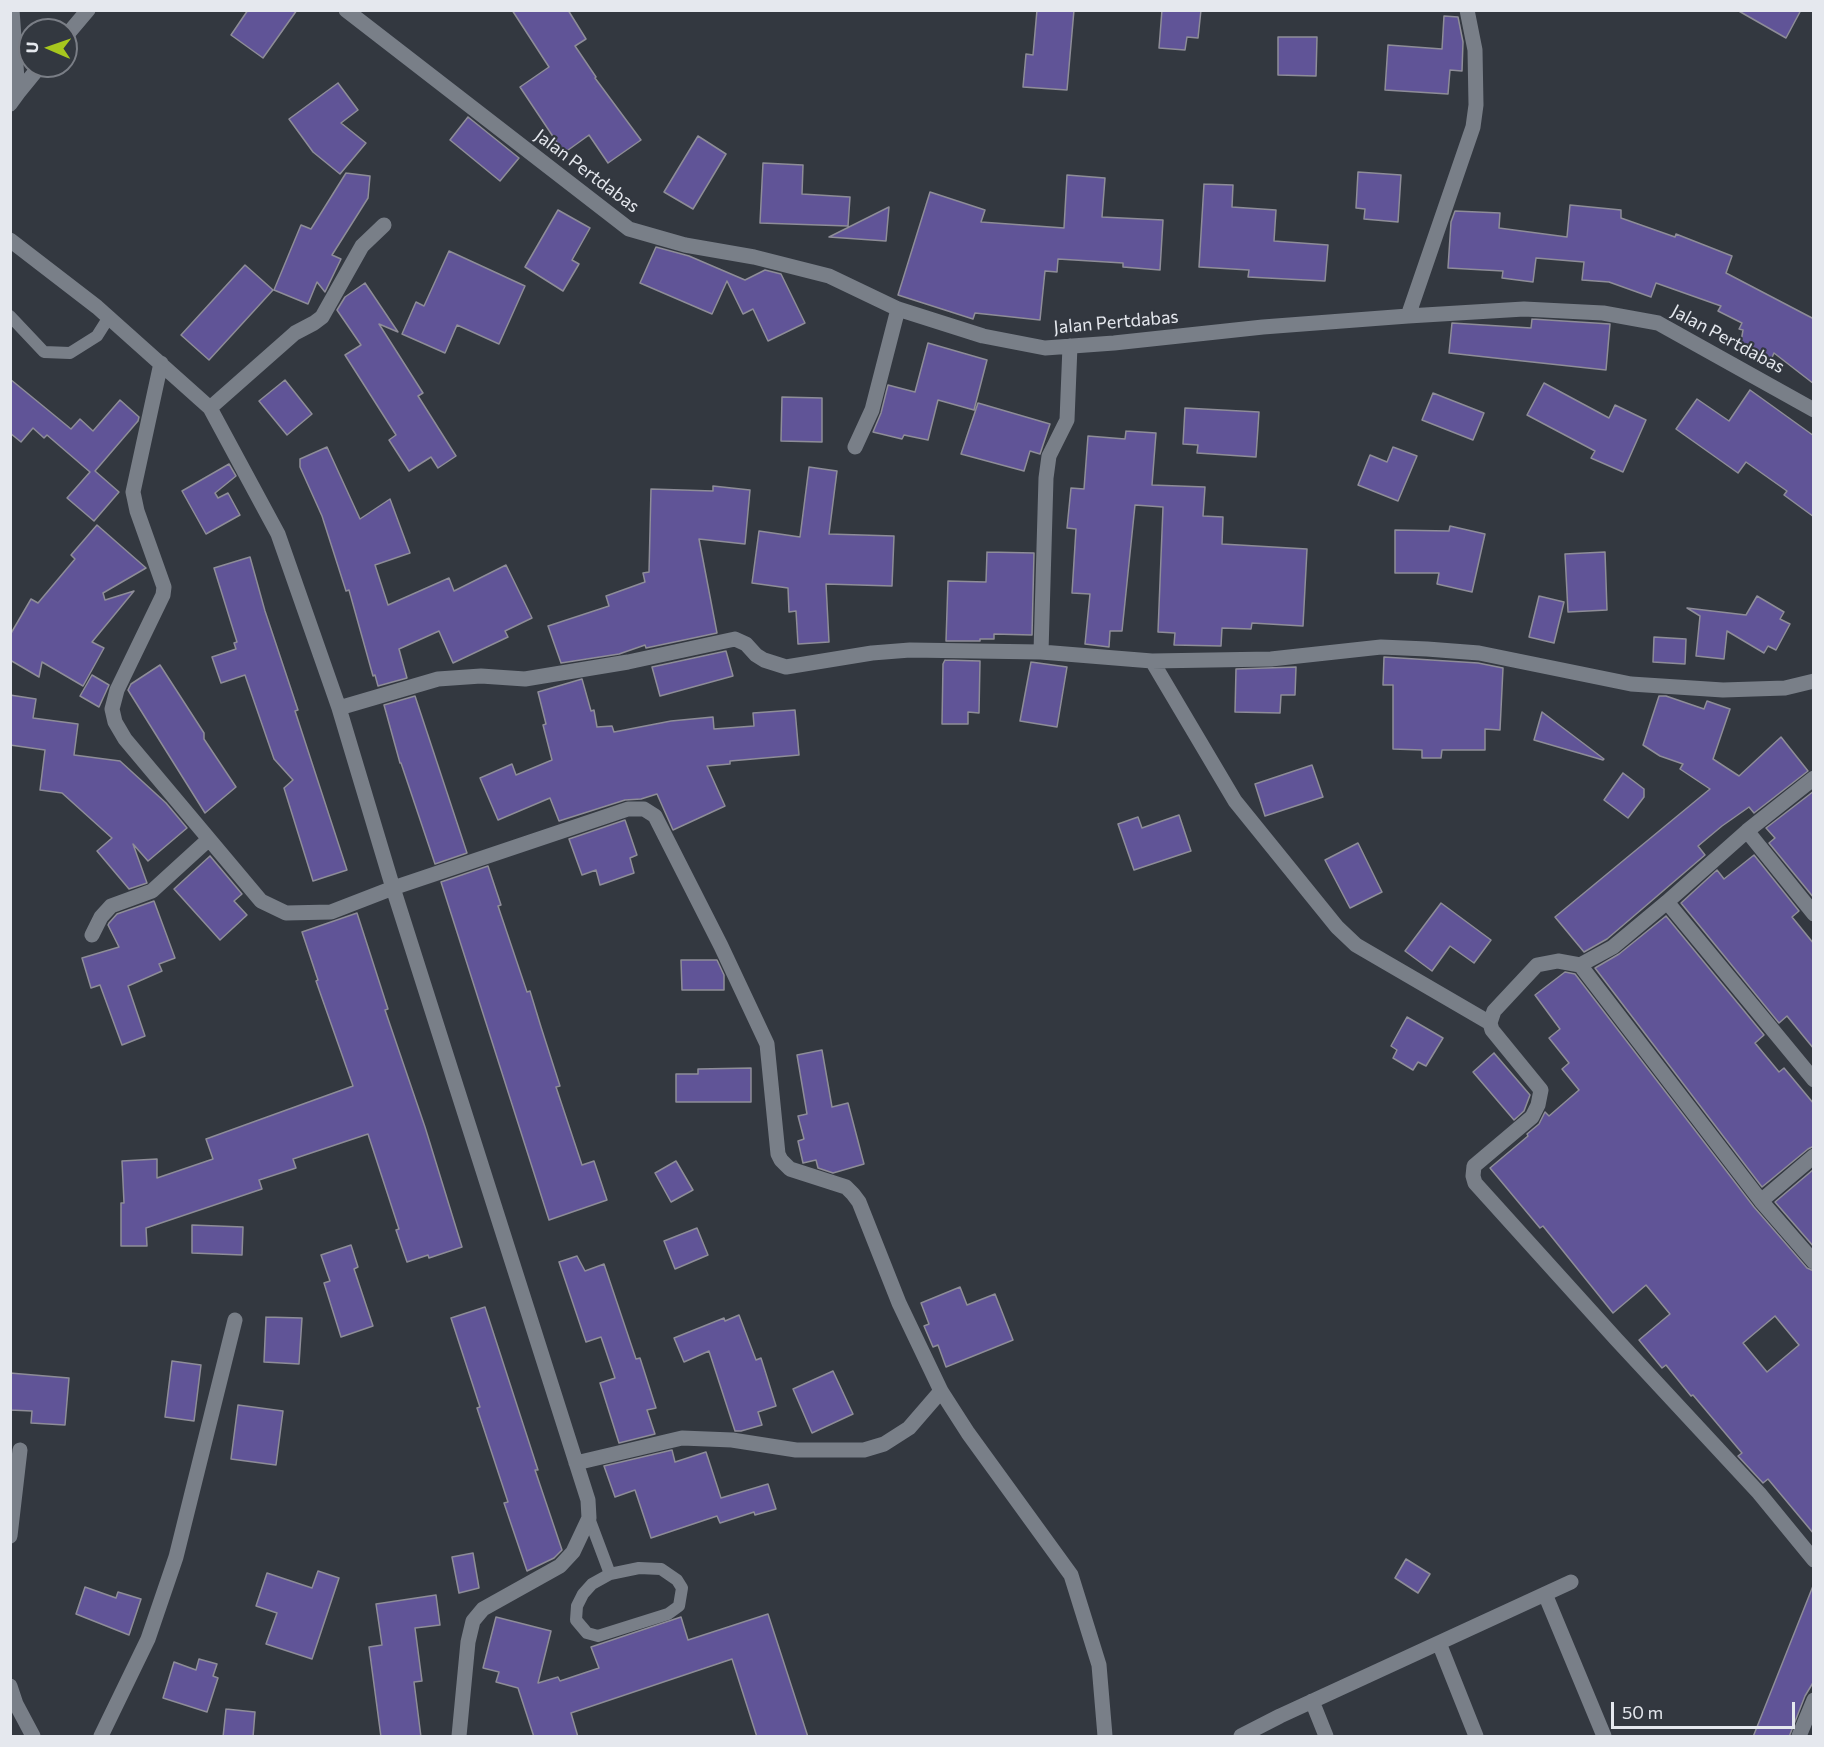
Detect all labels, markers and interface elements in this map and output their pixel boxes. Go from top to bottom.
north arrow [18,18,78,78]
text: U [22,41,41,54]
street label: Jalan Pertdabas [530,125,644,217]
street label: Jalan Pertdabas [1668,300,1788,378]
street label: Jalan Pertdabas [1053,306,1179,338]
scale bar [1614,1690,1798,1728]
text: 50 m [1622,1701,1663,1723]

